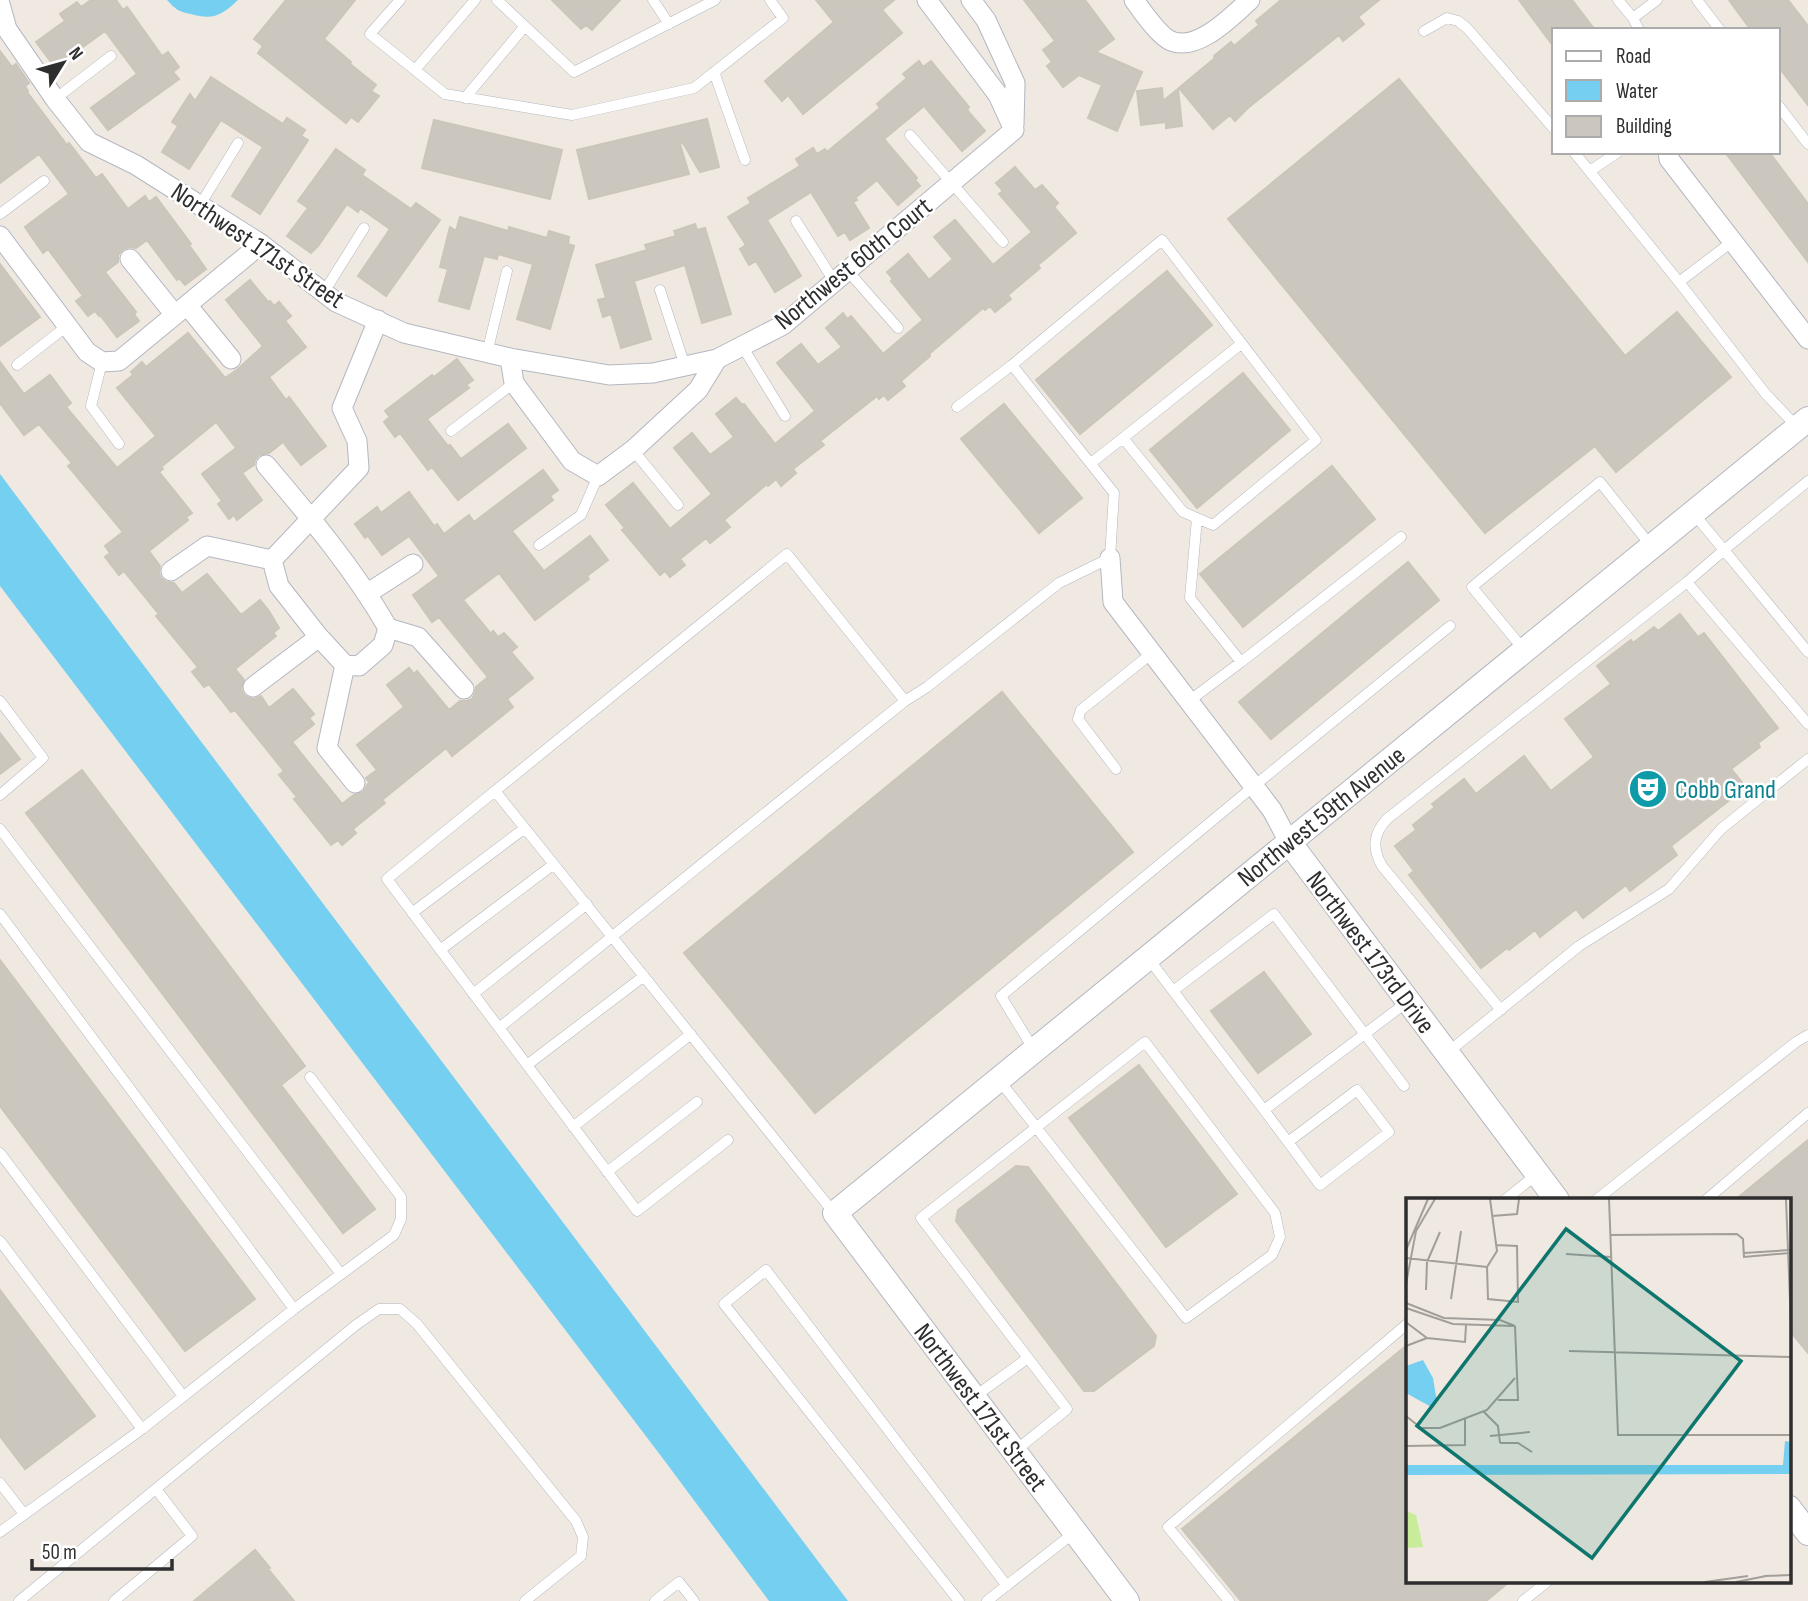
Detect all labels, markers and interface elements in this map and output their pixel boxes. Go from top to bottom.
north arrow [28,28,98,98]
legend [1552,28,1780,154]
text: N [63,43,88,65]
text: Road [1616,44,1651,69]
text: Water [1616,79,1658,104]
text: Building [1616,114,1672,139]
street label: Northwest 171st Street [165,177,350,316]
street label: Northwest 60th Court [769,191,939,337]
street label: Northwest 59th Avenue [1232,740,1412,894]
theatre icon: Cobb Grand [1627,768,1669,810]
place label: Cobb Grand [1675,775,1776,806]
street label: Northwest 173rd Drive [1299,866,1441,1040]
inset map [1406,1198,1790,1584]
street label: Northwest 171st Street [907,1318,1053,1498]
scale bar [32,1528,172,1572]
text: 50 m [42,1540,77,1565]

